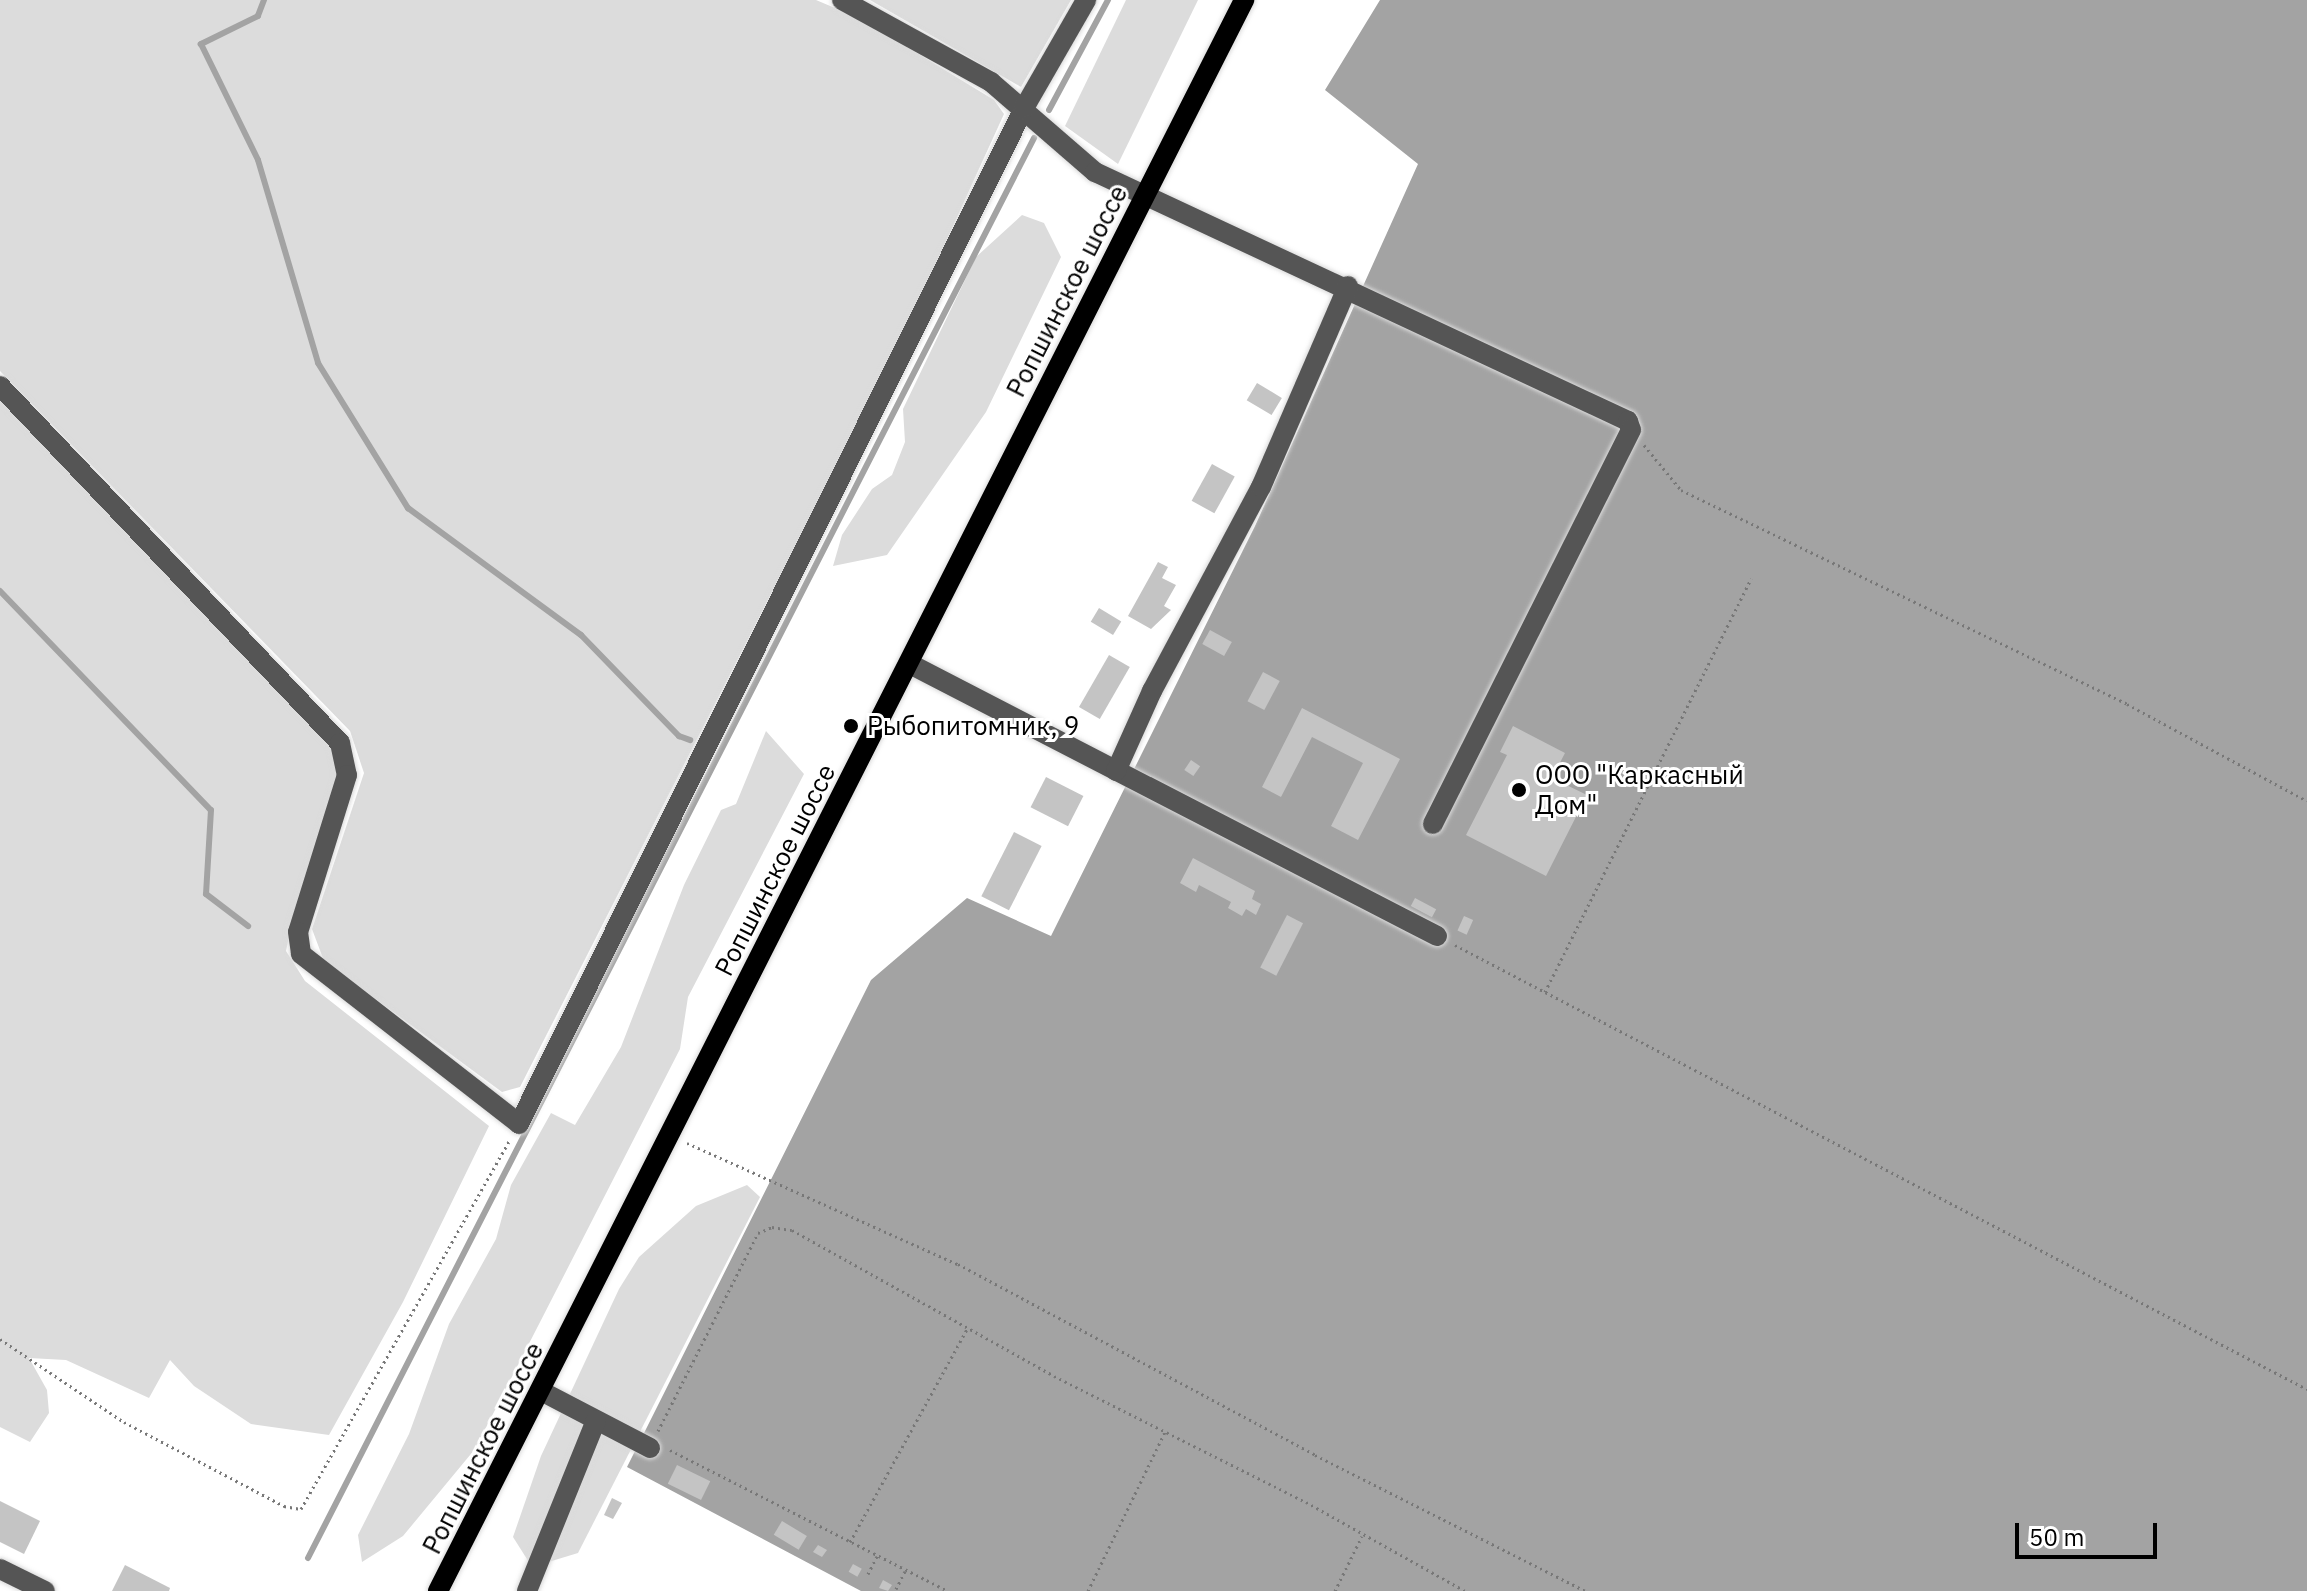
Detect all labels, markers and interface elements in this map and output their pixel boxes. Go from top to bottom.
street label: Ропшинское шоссе [1000,180,1134,402]
place label: Рыбопитомник, 9 [867,710,1079,742]
marker: Рыбопитомник, 9 [842,717,860,735]
street label: Ропшинское шоссе [708,759,842,981]
place label: ООО "Каркасный Дом" [1535,759,1744,820]
marker: ООО "Каркасный Дом" [1510,781,1528,799]
street label: Ропшинское шоссе [416,1337,550,1559]
scale bar [2019,1507,2161,1557]
text: 50 m [2029,1521,2084,1553]

